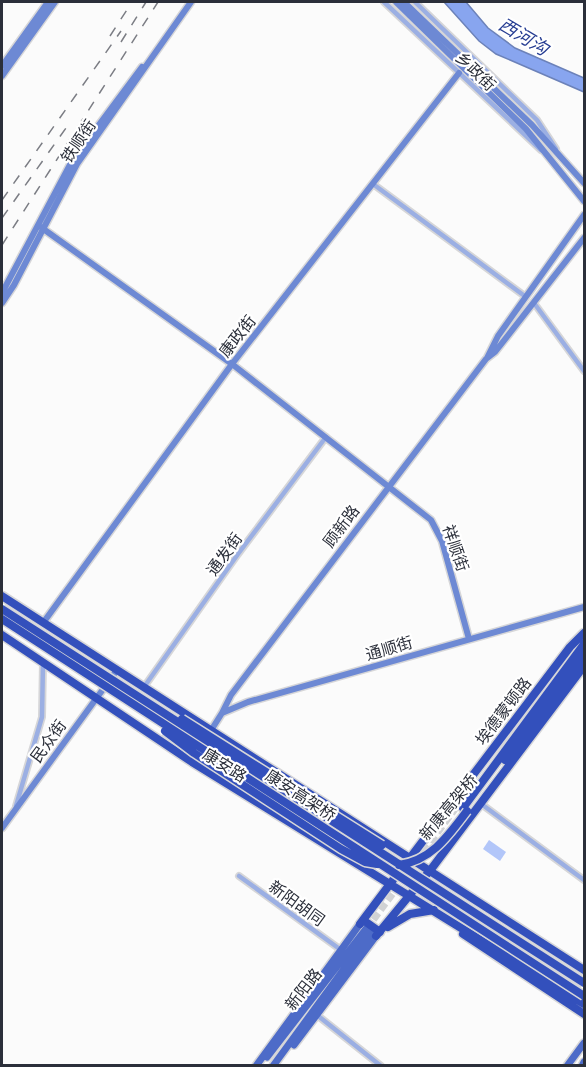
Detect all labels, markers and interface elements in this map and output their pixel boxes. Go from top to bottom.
water label: 西河沟 [495,12,555,61]
street label: 乡政街 [451,46,501,96]
street label: 铁顺街 [55,115,101,167]
street label: 康政街 [214,310,260,362]
street label: 顾新路 [318,500,364,552]
street label: 祥顺街 [438,522,474,574]
street label: 通发街 [201,528,247,580]
street label: 通顺街 [363,631,415,665]
street label: 埃德蒙顿路 [470,672,536,750]
street label: 民众街 [25,715,71,767]
street label: 康安路 [199,743,251,787]
street label: 康安高架桥 [261,764,341,826]
street label: 新康高架桥 [414,769,482,845]
street label: 新阳胡同 [265,875,329,931]
street label: 新阳路 [280,963,326,1015]

